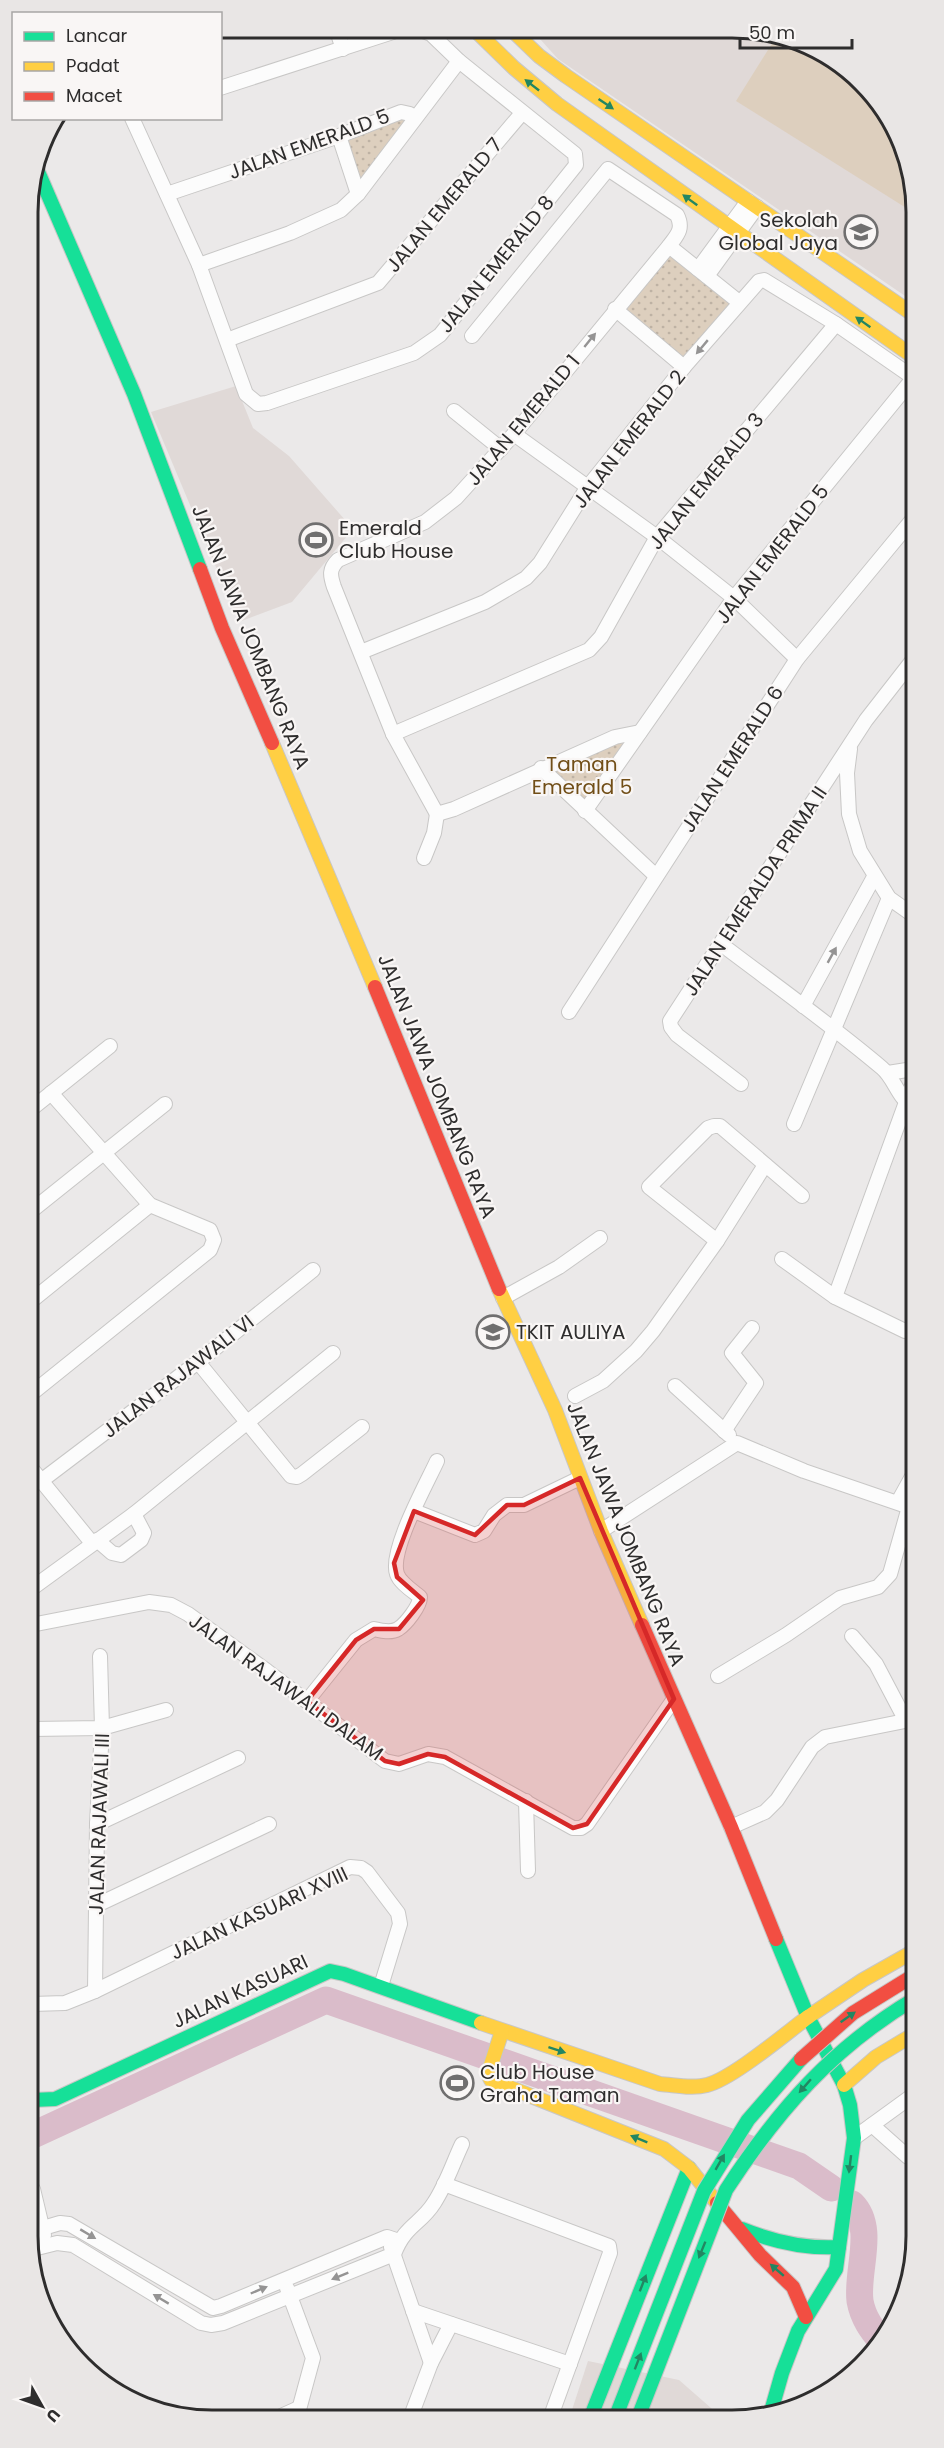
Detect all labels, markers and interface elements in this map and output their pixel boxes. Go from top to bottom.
legend [12,12,222,120]
scale bar [740,12,852,50]
text: 50 m [749,20,795,45]
text: Lancar [66,23,128,48]
text: Padat [66,53,119,78]
one-way arrow [525,80,540,92]
text: Macet [66,83,122,108]
one-way arrow [597,98,613,110]
street label: JALAN EMERALD 5 [224,102,394,186]
street label: JALAN EMERALD 7 [379,132,509,278]
street label: JALAN EMERALD 8 [432,189,560,339]
one-way arrow [683,194,698,206]
place label: Sekolah Global Jaya [719,206,838,257]
school or university icon: Sekolah Global Jaya [843,214,879,250]
one-way arrow [856,316,872,328]
one-way arrow [583,333,596,348]
one-way arrow [695,339,708,355]
street label: JALAN EMERALD 1 [460,348,586,492]
street label: JALAN EMERALD 2 [566,364,692,514]
street label: JALAN EMERALD 3 [642,407,770,555]
street label: JALAN EMERALD 5 [709,479,835,629]
street label: JALAN JAWA JOMBANG RAYA [185,501,317,773]
place label: Emerald Club House [339,514,453,565]
sports icon: Emerald Club House [298,522,334,558]
street label: JALAN EMERALD 6 [674,680,790,838]
park label: Taman Emerald 5 [532,750,632,801]
street label: JALAN EMERALDA PRIMA II [677,781,833,1001]
one-way arrow [826,946,836,963]
street label: JALAN JAWA JOMBANG RAYA [371,950,503,1222]
street label: JALAN RAJAWALI VI [96,1308,260,1444]
school or university icon: TKIT AULIYA [475,1314,511,1350]
place label: TKIT AULIYA [516,1318,626,1346]
street label: JALAN JAWA JOMBANG RAYA [560,1398,692,1670]
street label: JALAN RAJAWALI DALAM [183,1607,389,1767]
street label: JALAN RAJAWALI III [82,1733,116,1915]
street label: JALAN KASUARI XVIII [166,1860,352,1966]
street label: JALAN KASUARI [168,1947,312,2035]
one-way arrow [840,2011,856,2023]
one-way arrow [548,2045,566,2055]
place label: Club House Graha Taman [480,2058,619,2109]
sports icon: Club House Graha Taman [439,2065,475,2101]
one-way arrow [799,2078,812,2093]
one-way arrow [629,2134,647,2144]
one-way arrow [715,2153,725,2170]
one-way arrow [846,2154,855,2173]
one-way arrow [80,2229,96,2240]
one-way arrow [697,2241,707,2259]
one-way arrow [770,2264,785,2277]
one-way arrow [330,2271,348,2281]
one-way arrow [639,2274,648,2292]
one-way arrow [251,2285,269,2295]
one-way arrow [153,2293,169,2304]
one-way arrow [633,2352,643,2370]
north arrow [12,2376,72,2436]
text: U [41,2404,66,2427]

